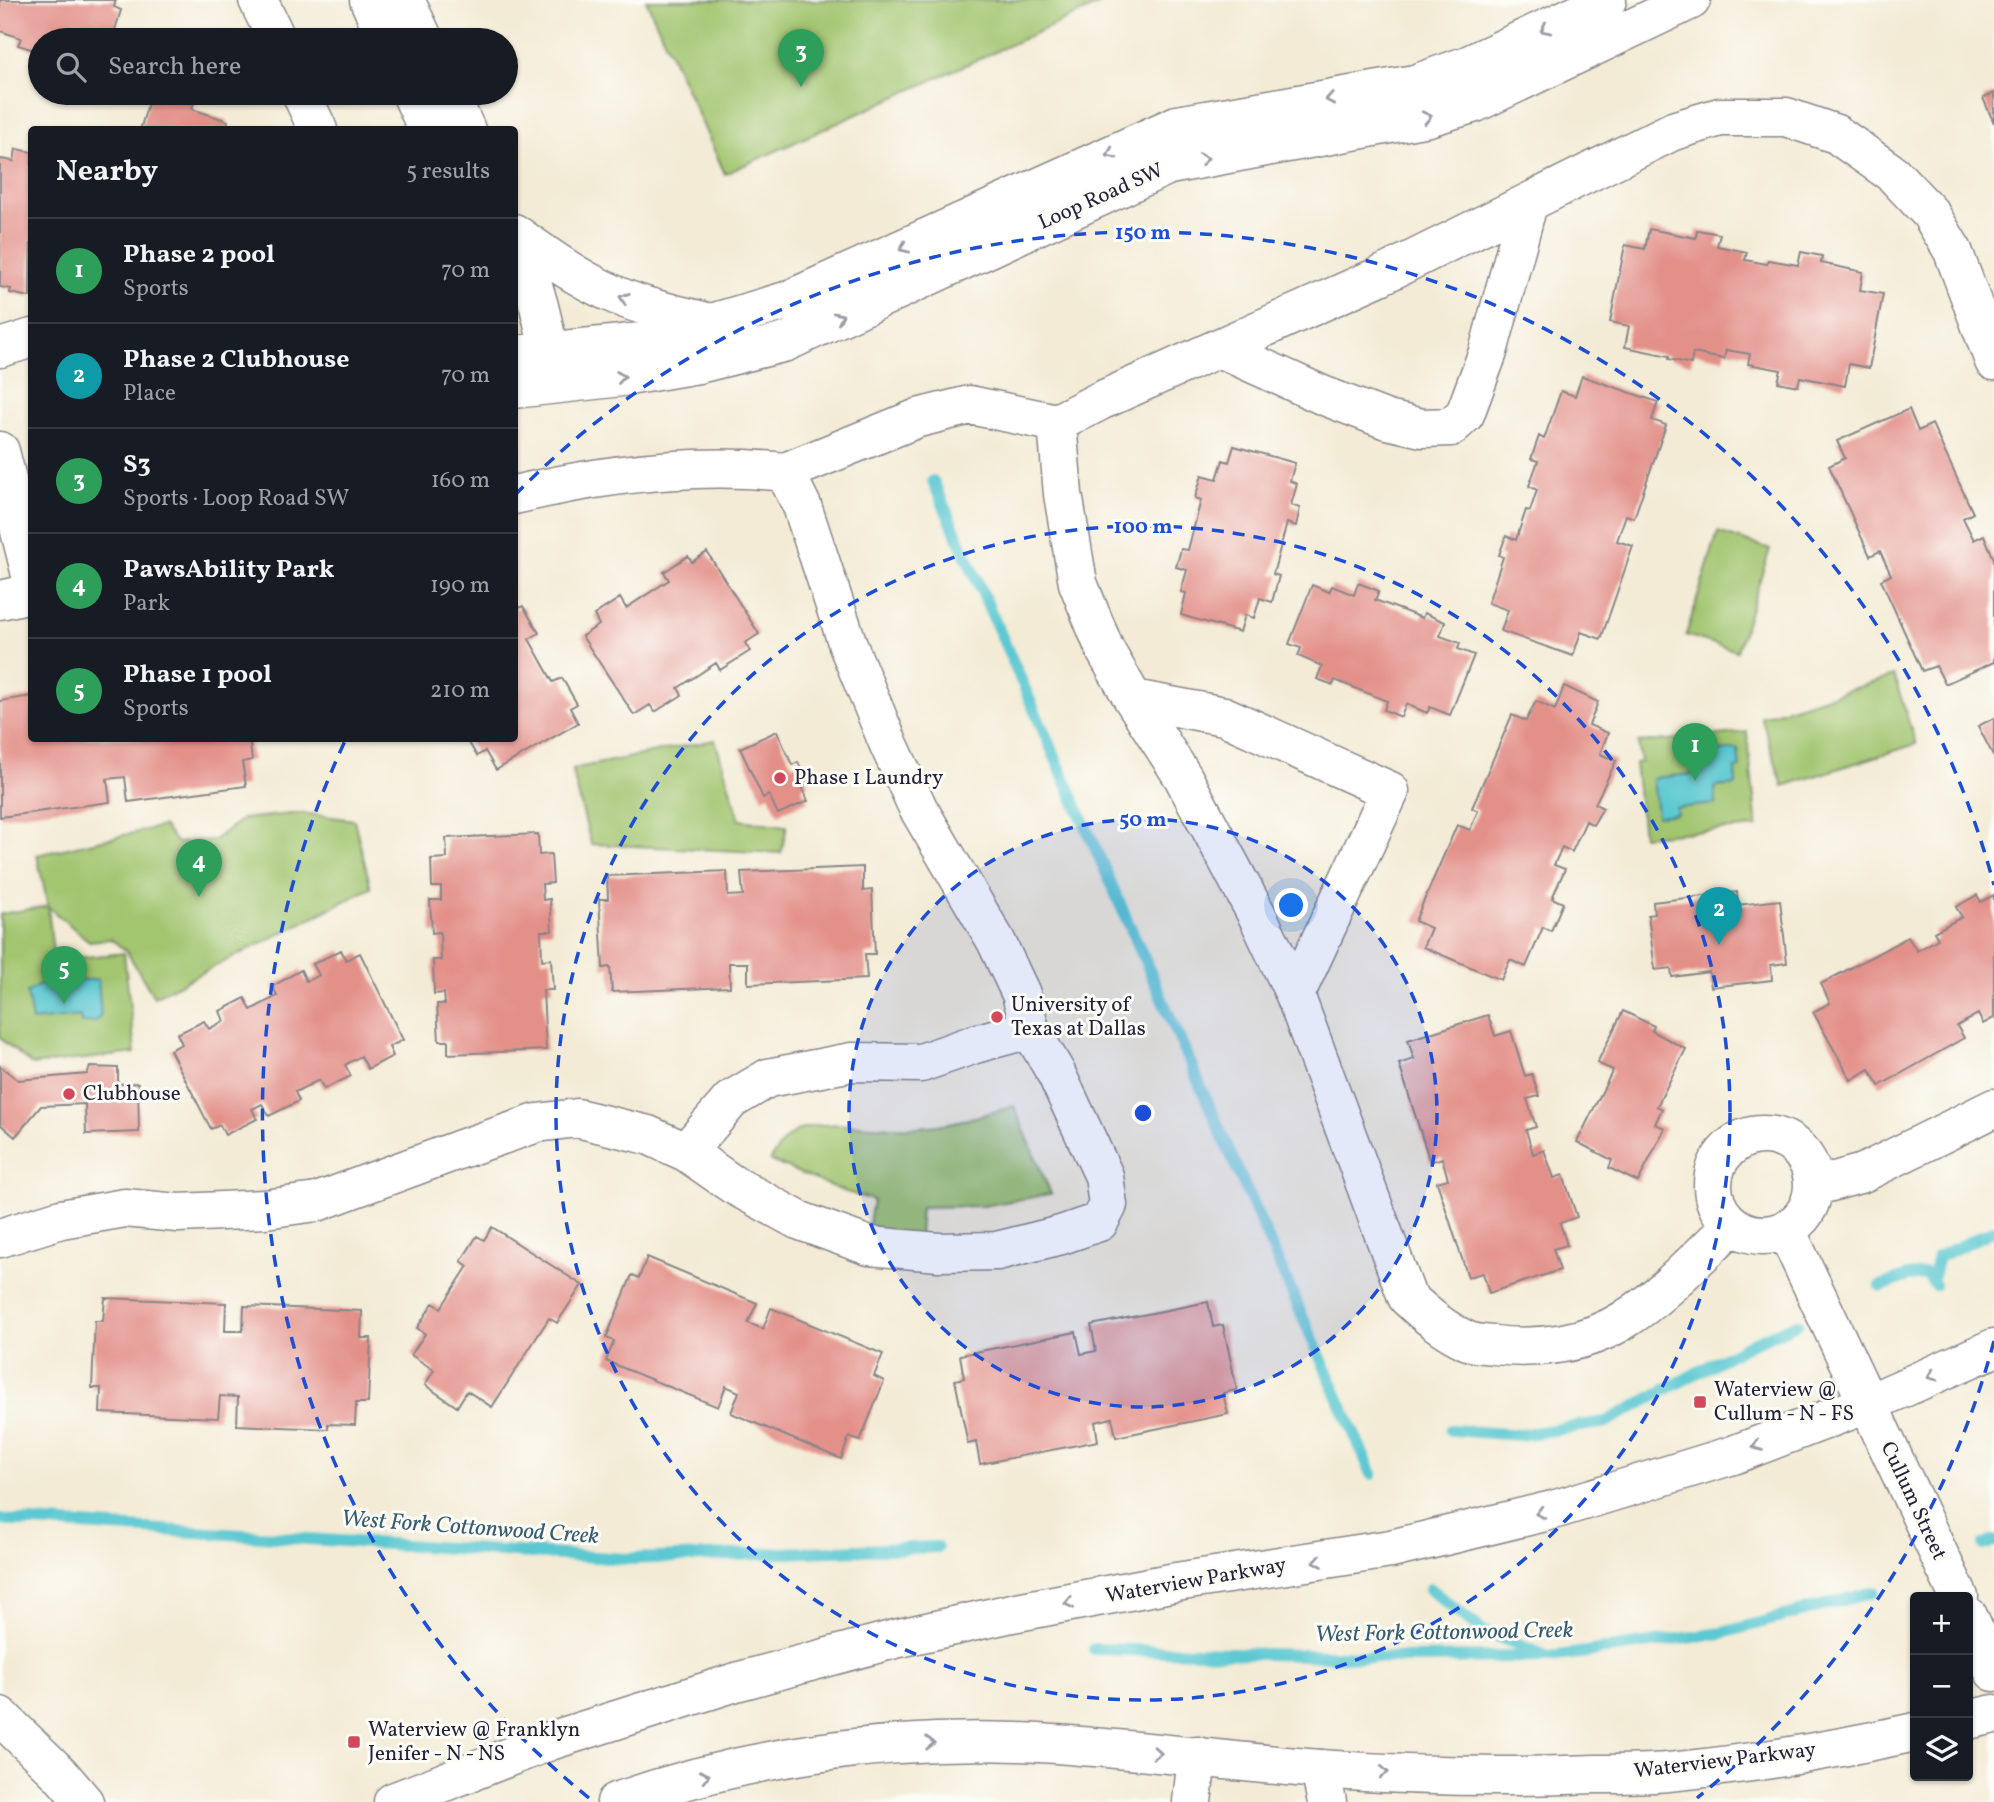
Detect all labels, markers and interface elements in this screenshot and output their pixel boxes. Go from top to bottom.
one-way arrow [1540,21,1552,35]
search box [28,28,518,105]
pin: 3 [778,29,824,87]
icon: search [52,48,90,86]
text: Search here [108,49,241,85]
one-way arrow [1324,91,1336,106]
one-way arrow [1421,110,1433,125]
one-way arrow [1106,146,1118,160]
text: Nearby [56,151,158,193]
one-way arrow [1198,152,1210,167]
text: 5 results [406,156,490,188]
street label: Loop Road SW [1034,156,1168,238]
text: 150 m [1115,219,1171,248]
text: Phase 2 pool [123,237,275,273]
one-way arrow [898,240,911,254]
text: 1 [74,255,84,287]
text: 70 m [441,255,490,287]
text: Sports [123,273,189,305]
one-way arrow [618,292,630,306]
one-way arrow [832,311,844,325]
text: Phase 2 Clubhouse [123,342,349,378]
text: 2 [73,360,85,392]
text: 70 m [441,360,490,392]
one-way arrow [615,370,626,385]
text: Place [123,378,176,410]
text: S3 [123,447,151,483]
text: 3 [73,465,85,497]
text: 160 m [431,465,490,497]
text: Sports · Loop Road SW [123,483,349,515]
text: 100 m [1113,513,1173,542]
text: PawsAbility Park [123,552,335,588]
text: 4 [72,570,86,602]
text: 190 m [430,570,490,602]
text: Park [123,588,170,620]
text: Phase 1 pool [123,657,272,693]
text: 5 [73,675,85,707]
text: 210 m [430,675,490,707]
text: Sports [123,693,189,725]
pin: 1 [1672,723,1718,781]
place label: Phase 1 Laundry [794,764,944,793]
marker: Phase 1 Laundry [772,770,788,786]
text: 50 m [1119,806,1167,835]
pin: 4 [176,839,222,897]
pin: 2 [1696,887,1742,945]
your location [1274,888,1308,922]
pin: 5 [41,946,87,1004]
place label: University of Texas at Dallas [1011,991,1146,1044]
marker: University of Texas at Dallas [989,1009,1005,1025]
place label: Clubhouse [83,1080,181,1109]
marker: Clubhouse [61,1086,77,1102]
centre of rings [1131,1101,1155,1125]
one-way arrow [1927,1368,1939,1382]
place label: Waterview @ Cullum - N - FS [1714,1376,1854,1429]
marker: Waterview @ Cullum - N - FS [1692,1394,1708,1410]
one-way arrow [1752,1437,1764,1451]
street label: Cullum Street [1873,1437,1953,1565]
water label: West Fork Cottonwood Creek [340,1503,600,1553]
one-way arrow [1534,1505,1546,1519]
street label: Waterview Parkway [1103,1551,1289,1611]
one-way arrow [1312,1553,1324,1568]
map controls [1910,1592,1973,1781]
button: + [1910,1592,1973,1655]
one-way arrow [1063,1594,1075,1609]
water label: West Fork Cottonwood Creek [1315,1615,1574,1651]
button: − [1910,1655,1973,1718]
place label: Waterview @ Franklyn Jenifer - N - NS [368,1716,580,1769]
button: layers [1910,1718,1973,1781]
marker: Waterview @ Franklyn Jenifer - N - NS [346,1734,362,1750]
one-way arrow [925,1735,936,1751]
street label: Waterview Parkway [1632,1735,1818,1787]
one-way arrow [1152,1745,1163,1760]
one-way arrow [1378,1764,1389,1779]
one-way arrow [699,1770,711,1784]

